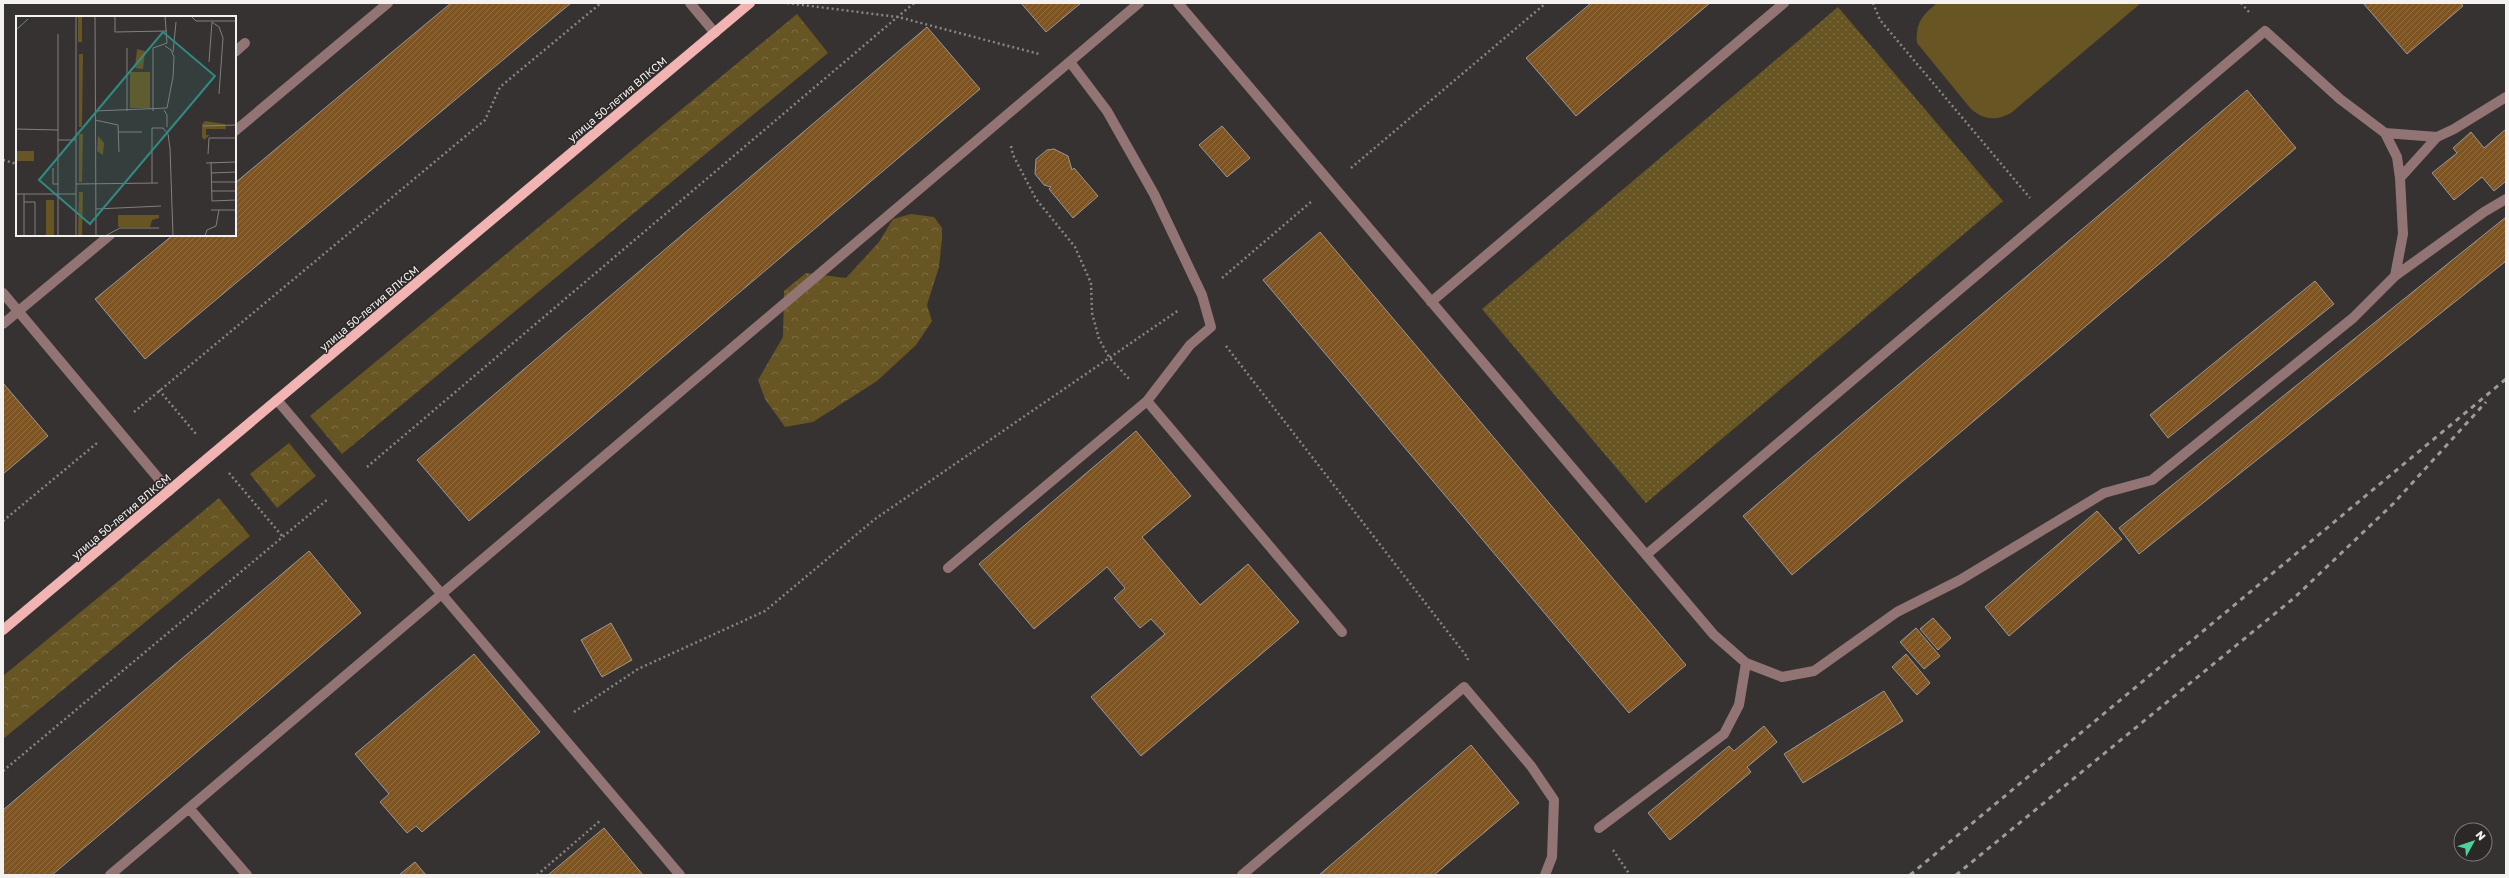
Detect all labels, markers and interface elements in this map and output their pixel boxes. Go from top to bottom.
inset map [16,16,236,236]
street label: улица 50-летия ВЛКСМ [565,54,669,144]
street label: улица 50-летия ВЛКСМ [317,263,421,353]
street label: улица 50-летия ВЛКСМ [69,471,173,561]
north arrow [2453,822,2493,862]
text: N [2473,828,2489,843]

